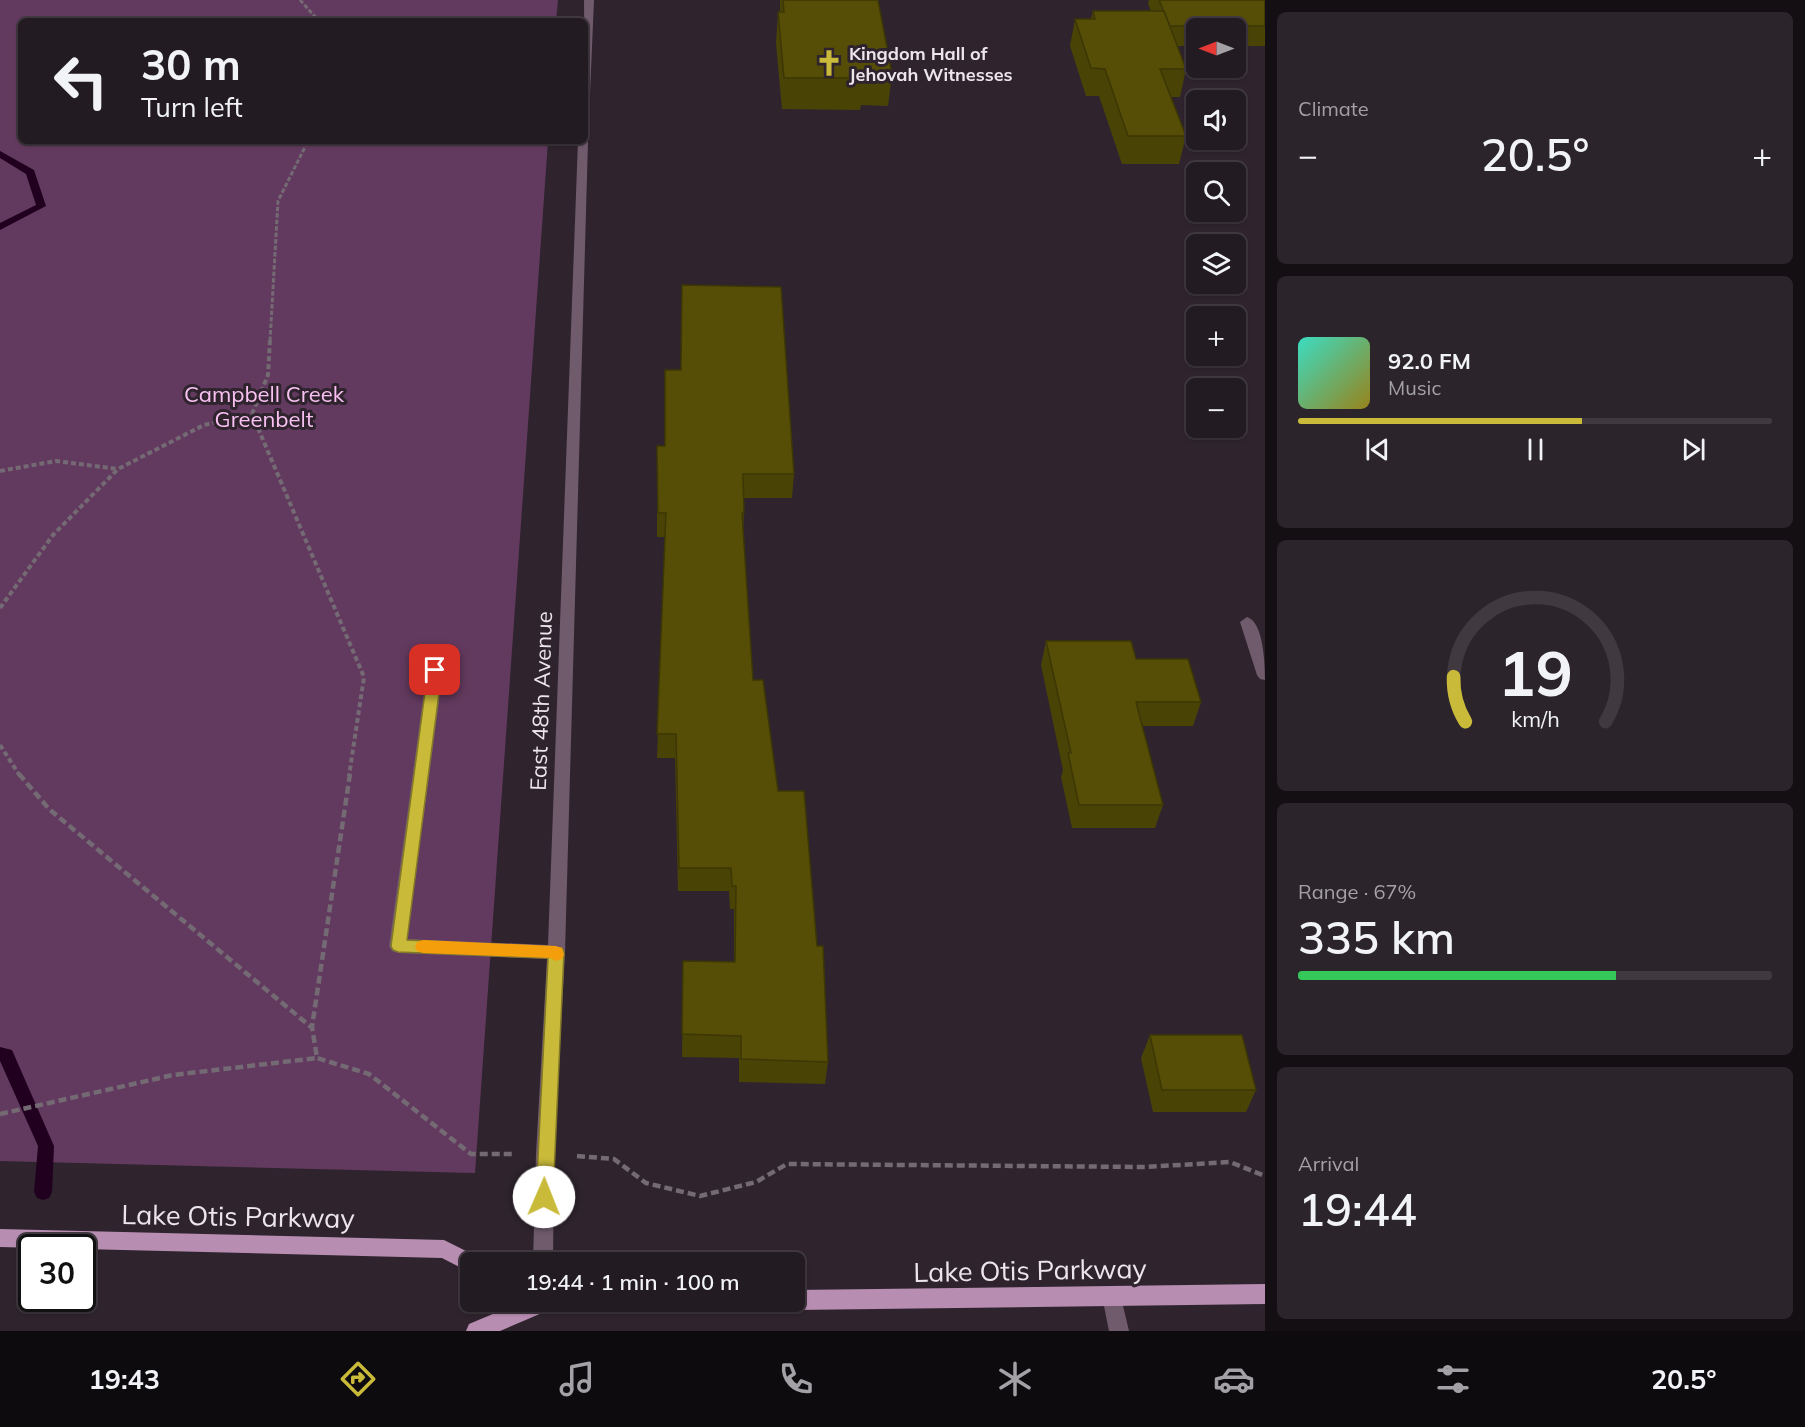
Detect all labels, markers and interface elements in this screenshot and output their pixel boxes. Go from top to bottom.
north arrow [1186,18,1246,78]
map controls [1186,18,1246,438]
text: 30 m [141,38,241,91]
icon: left [42,42,120,120]
place label: Kingdom Hall of Jehovah Witnesses [849,42,1013,86]
church icon: Kingdom Hall of Jehovah Witnesses [814,48,844,78]
text: Turn left [141,90,243,124]
button: sound [1186,90,1246,150]
text: Climate [1298,96,1369,121]
text: 20.5° [1481,126,1589,182]
text: − [1298,134,1318,175]
text: + [1752,134,1772,175]
button: search [1186,162,1246,222]
button: layers [1186,234,1246,294]
button: + [1186,306,1246,366]
text: 92.0 FM [1388,347,1471,375]
text: Music [1388,375,1441,400]
button: − [1186,378,1246,438]
park label: Campbell Creek Greenbelt [184,380,345,433]
icon: previous [1361,433,1394,466]
icon: pause [1519,433,1552,466]
icon: next [1677,433,1710,466]
street label: East 48th Avenue [524,611,558,791]
text: 19 [1498,634,1572,713]
pin [409,644,460,695]
icon: arrive [418,653,451,686]
text: km/h [1511,706,1559,733]
text: Range · 67% [1298,879,1416,904]
text: 335 km [1298,909,1455,965]
text: Arrival [1298,1151,1359,1176]
position arrow [512,1165,576,1229]
text: 19:44 [1298,1181,1417,1237]
street label: Lake Otis Parkway [121,1197,356,1235]
speed limit sign: 30 [18,1234,96,1312]
street label: Lake Otis Parkway [913,1251,1148,1289]
text: 19:44 · 1 min · 100 m [525,1268,740,1296]
icon: directions [337,1358,379,1400]
icon: music [556,1358,598,1400]
icon: phone [775,1358,817,1400]
icon: climate [994,1358,1036,1400]
icon: car [1213,1358,1255,1400]
icon: filters [1432,1358,1474,1400]
text: 19:43 [88,1362,160,1396]
text: 20.5° [1651,1362,1716,1396]

